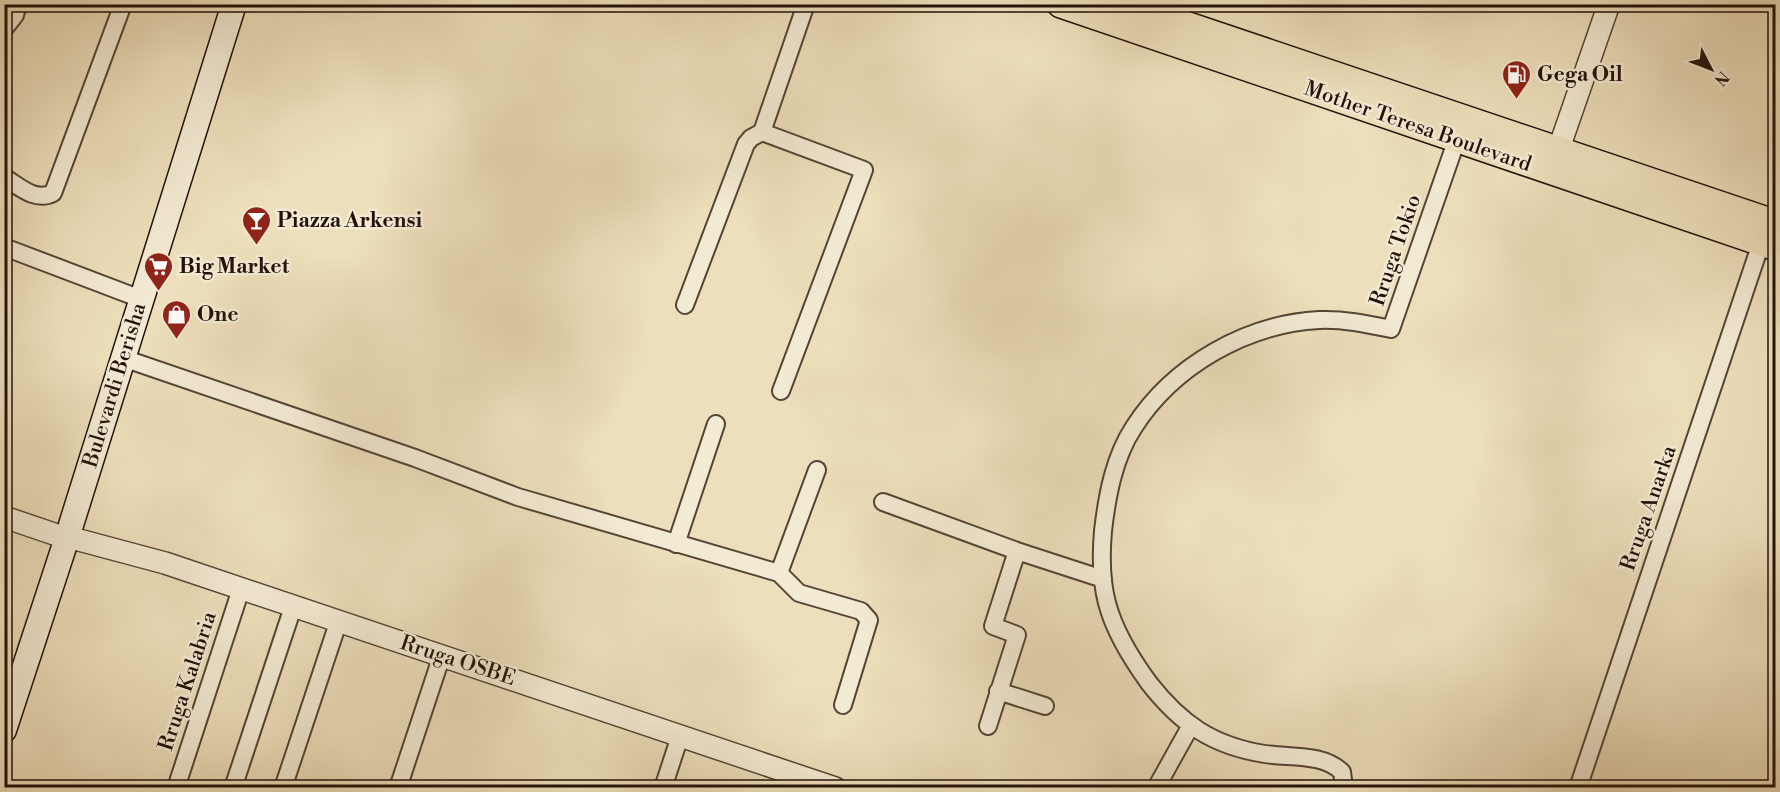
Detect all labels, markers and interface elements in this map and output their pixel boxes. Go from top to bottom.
north arrow [1681,39,1741,99]
fuel station icon: Gega Oil [1500,58,1532,100]
place label: Gega Oil [1537,62,1623,88]
text: N [1710,67,1733,90]
street label: Mother Teresa Boulevard [1301,76,1535,178]
street label: Rruga Tokio [1365,191,1427,310]
bar icon: Piazza Arkensi [240,204,272,246]
place label: Piazza Arkensi [277,208,423,234]
supermarket icon: Big Market [142,250,174,292]
place label: Big Market [179,254,290,280]
shop icon: One [160,298,192,340]
street label: Bulevardi Berisha [77,300,152,472]
place label: One [197,302,238,328]
street label: Rruga Anarka [1615,442,1683,574]
street label: Rruga Kalabria [153,608,223,754]
street label: Rruga OSBE [397,630,519,692]

